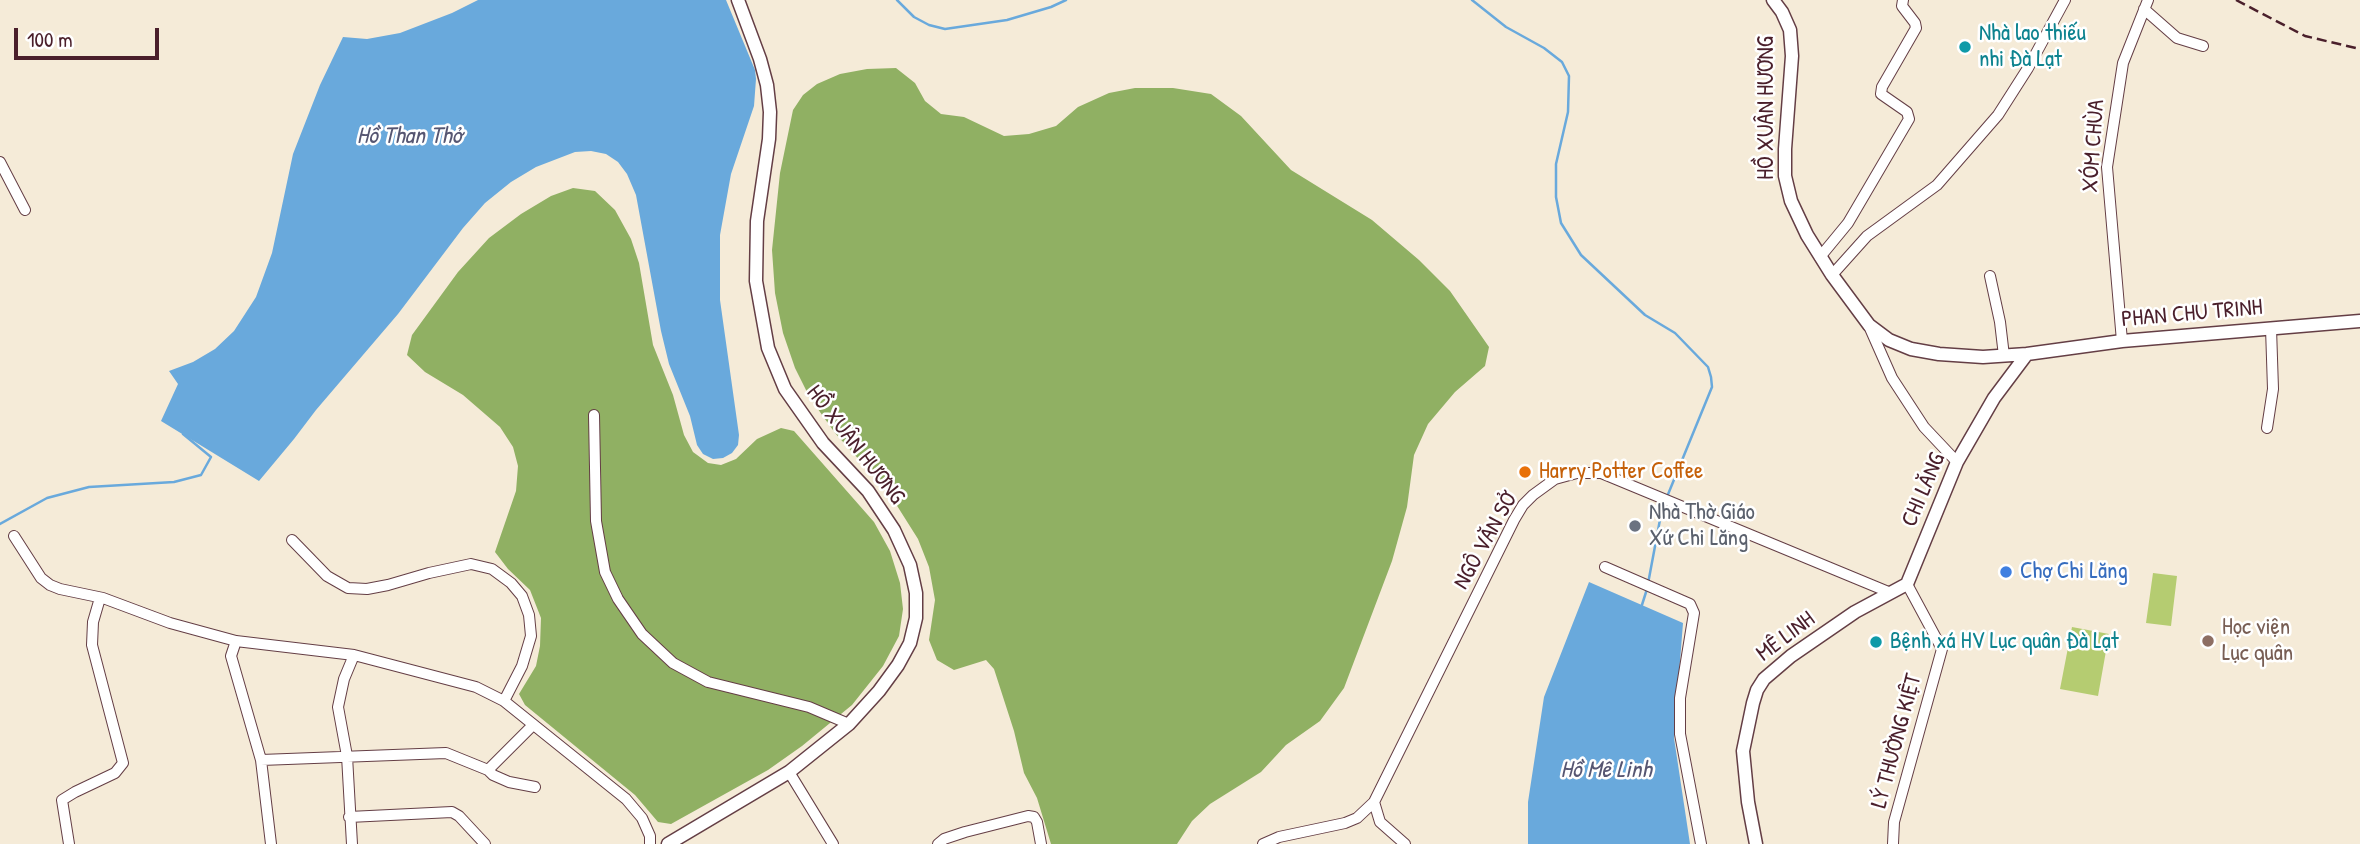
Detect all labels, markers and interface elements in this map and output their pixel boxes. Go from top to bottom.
scale bar [18,14,163,58]
place label: Nhà lao thiếu nhi Đà Lạt [1979,20,2086,74]
text: 100 m [27,25,73,54]
street label: HỒ XUÂN HƯƠNG [1753,36,1781,180]
marker: Nhà lao thiếu nhi Đà Lạt [1957,39,1973,55]
street label: XÓM CHÙA [2077,99,2111,193]
water label: Hồ Than Thở [357,123,461,151]
street label: PHAN CHU TRINH [2120,294,2264,334]
street label: HỒ XUÂN HƯƠNG [800,380,910,510]
street label: CHI LĂNG [1896,449,1952,531]
place label: Harry Potter Coffee [1539,458,1703,486]
marker: Harry Potter Coffee [1517,464,1533,480]
street label: NGÔ VĂN SỞ [1448,488,1524,594]
place label: Nhà Thờ Giáo Xứ Chi Lăng [1649,499,1755,553]
marker: Nhà Thờ Giáo Xứ Chi Lăng [1627,518,1643,534]
place label: Chợ Chi Lăng [2020,558,2128,586]
marker: Chợ Chi Lăng [1998,564,2014,580]
street label: MÊ LINH [1751,606,1821,668]
place label: Học viện Lục quân [2222,614,2293,668]
place label: Bệnh xá HV Lục quân Đà Lạt [1890,628,2119,656]
marker: Học viện Lục quân [2200,633,2216,649]
marker: Bệnh xá HV Lục quân Đà Lạt [1868,634,1884,650]
street label: LÝ THƯỜNG KIỆT [1866,671,1928,811]
water label: Hồ Mê Linh [1560,757,1652,785]

